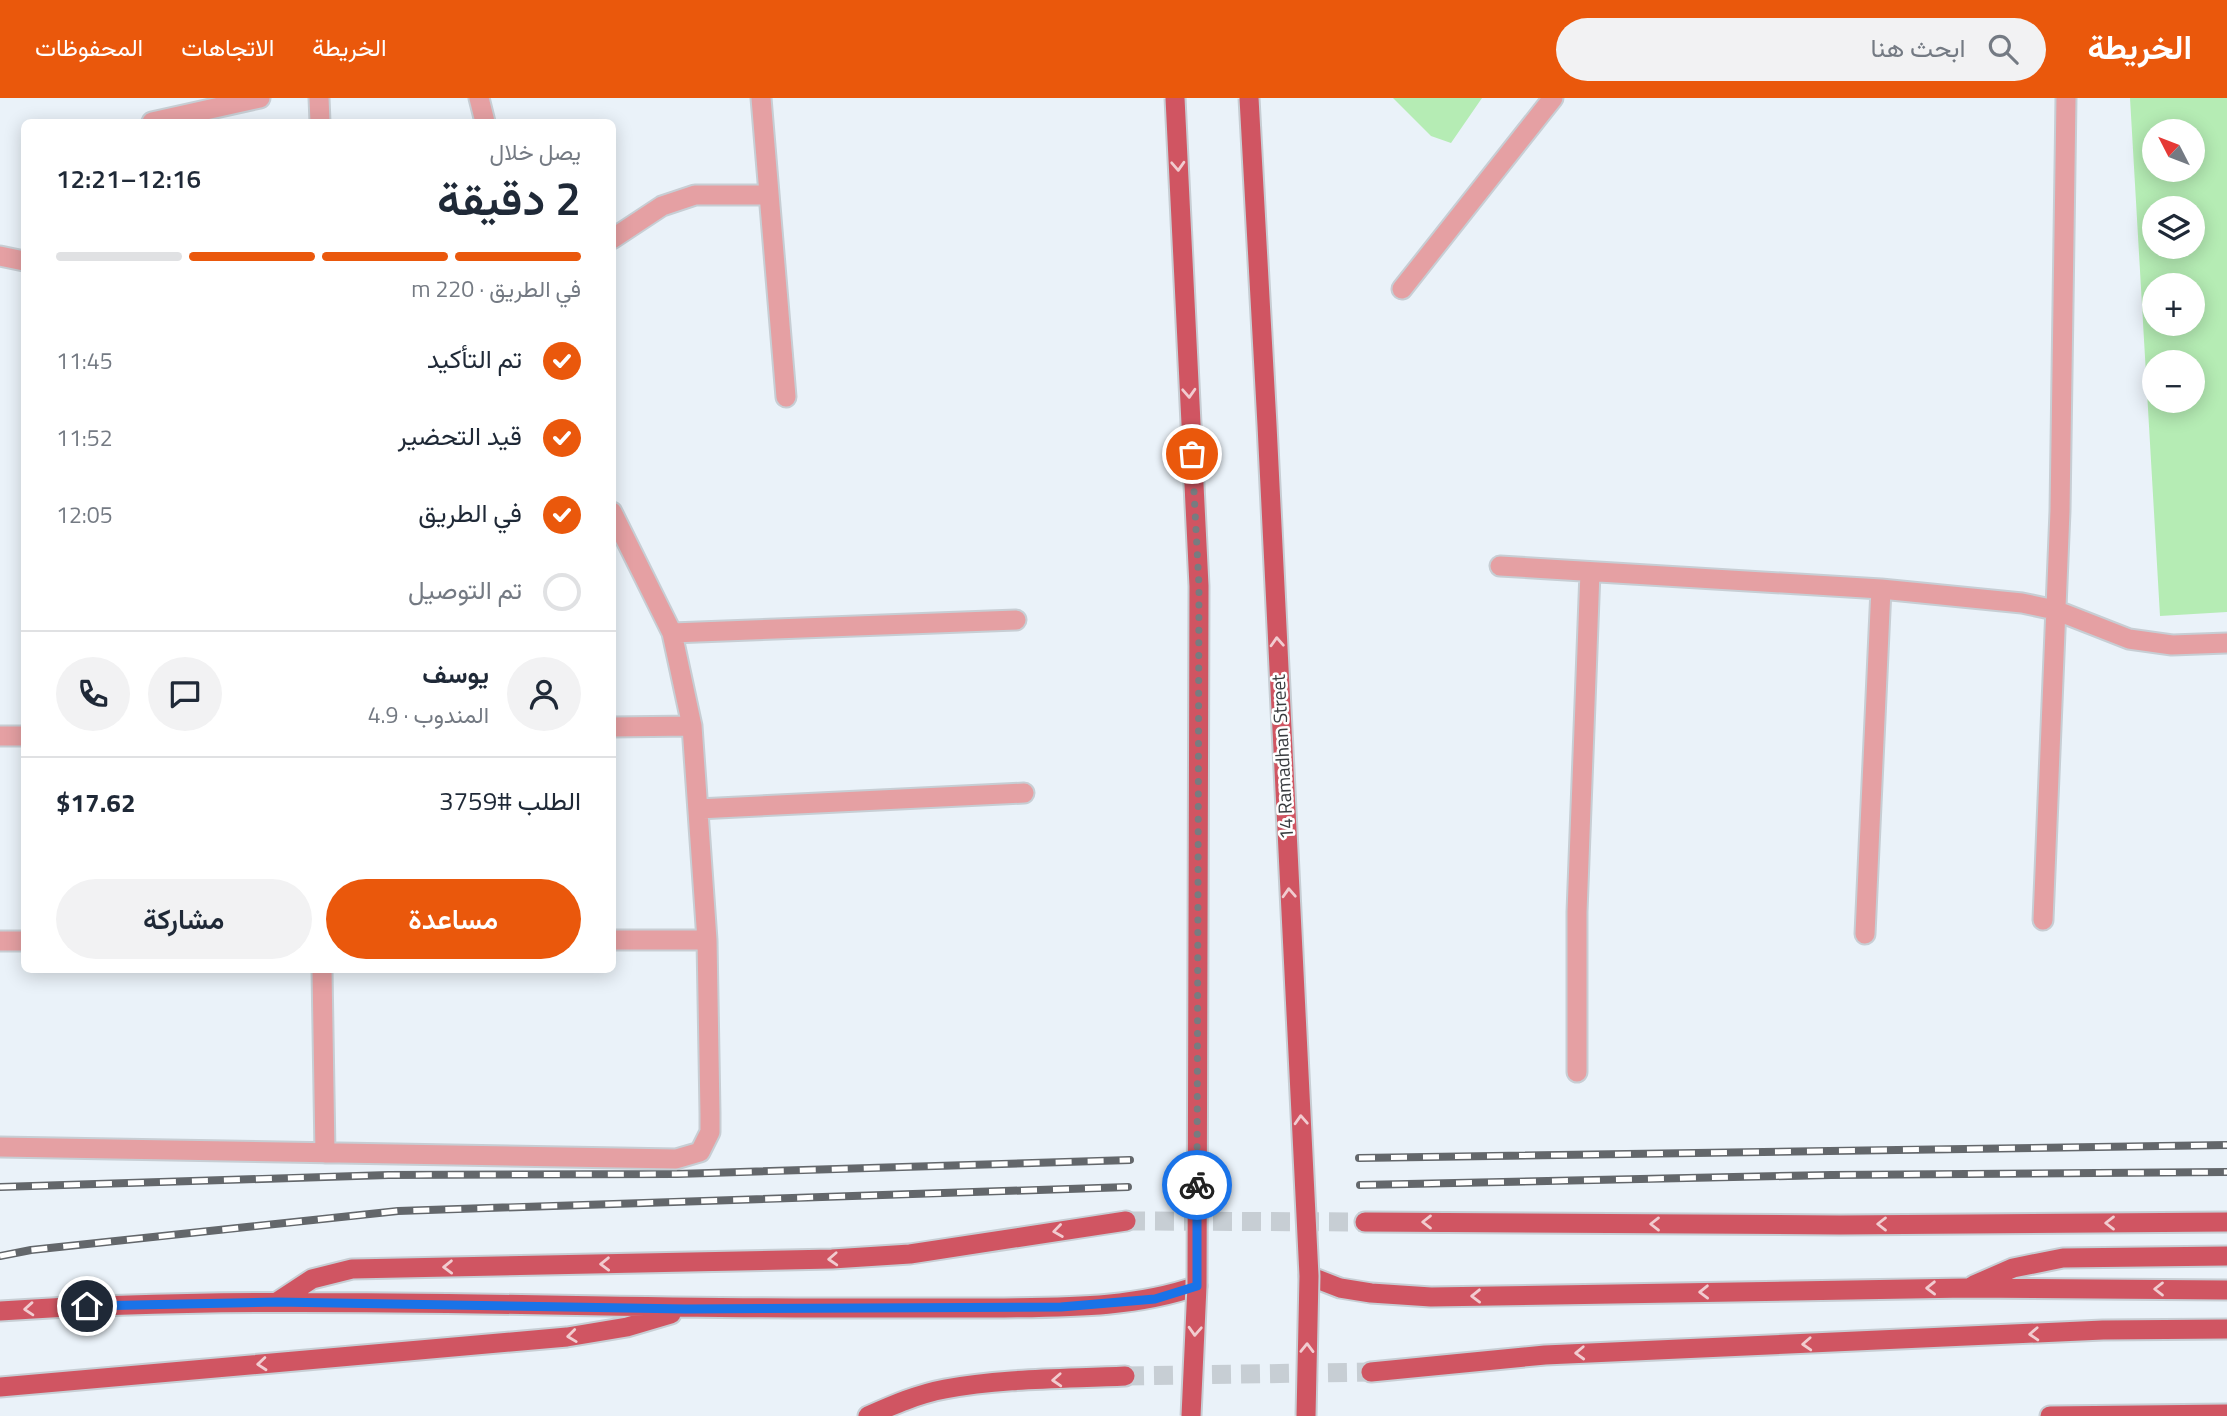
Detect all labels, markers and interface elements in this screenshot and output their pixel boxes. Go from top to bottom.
search box [1556,18,2046,81]
text: الخريطة [2088,22,2192,72]
text: ابحث هنا [1871,28,1966,67]
text: المحفوظات [35,29,143,65]
text: الاتجاهات [181,29,274,65]
text: الخريطة [312,29,387,65]
icon: search [1984,30,2022,68]
north arrow [2142,119,2205,182]
map controls [2142,119,2205,413]
text: يصل خلال [490,134,581,169]
text: 12:16–12:21 [56,159,201,198]
one-way arrow [1170,161,1185,172]
text: 2 دقيقة [437,163,581,233]
button: layers [2142,196,2205,259]
text: في الطريق · 220 m [411,271,581,306]
button: + [2142,273,2205,336]
text: تم التأكيد [427,339,522,378]
icon: check [543,342,581,380]
text: 11:45 [56,343,113,378]
button: − [2142,350,2205,413]
one-way arrow [1182,388,1197,399]
text: قيد التحضير [398,416,522,455]
icon: check [543,419,581,457]
text: 11:52 [56,420,113,455]
pin [1162,424,1222,484]
icon: bag [1173,435,1211,473]
text: في الطريق [418,493,522,532]
icon: check [543,496,581,534]
text: 12:05 [56,497,113,532]
text: تم التوصيل [408,570,522,609]
one-way arrow [1269,636,1284,647]
text: يوسف [422,654,489,693]
button: phone [56,657,130,731]
button: chat [148,657,222,731]
button: person [507,657,581,731]
street label: 14 Ramadhan Street [1263,673,1300,840]
text: المندوب · 4.9 [368,697,489,732]
text: الطلب #3759 [439,781,581,820]
text: $17.62 [56,783,135,822]
button: مشاركة [56,879,312,959]
button: مساعدة [326,879,581,959]
one-way arrow [1282,887,1297,898]
one-way arrow [1293,1115,1308,1126]
courier [1162,1150,1232,1220]
icon: bike [1178,1166,1216,1204]
one-way arrow [1422,1214,1432,1230]
one-way arrow [2104,1215,2115,1231]
one-way arrow [1649,1216,1660,1232]
one-way arrow [1877,1216,1887,1232]
one-way arrow [1052,1223,1064,1238]
one-way arrow [827,1251,838,1266]
one-way arrow [599,1257,610,1272]
one-way arrow [442,1259,452,1275]
pin [57,1276,117,1336]
one-way arrow [1926,1281,1937,1296]
one-way arrow [2153,1281,2164,1297]
one-way arrow [1698,1284,1709,1300]
icon: home [68,1287,106,1325]
one-way arrow [1471,1288,1481,1304]
one-way arrow [23,1301,34,1316]
one-way arrow [1188,1326,1203,1337]
one-way arrow [2029,1326,2040,1341]
one-way arrow [566,1329,578,1344]
one-way arrow [1801,1337,1812,1352]
one-way arrow [1299,1342,1315,1353]
one-way arrow [1574,1346,1585,1361]
one-way arrow [257,1356,268,1371]
one-way arrow [1051,1372,1062,1387]

